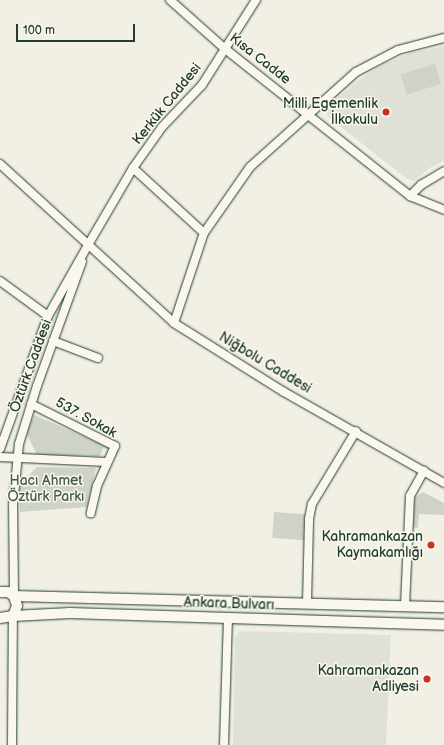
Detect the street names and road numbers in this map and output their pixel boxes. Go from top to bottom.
street label: Kısa Cadde [226,30,294,88]
street label: Kerkük Caddesi [129,60,205,148]
street label: Öztürk Caddesi [6,317,56,415]
street label: Niğbolu Caddesi [216,329,314,397]
street label: 537. Sokak [52,394,120,442]
street label: Ankara Bulvarı [183,594,275,614]

